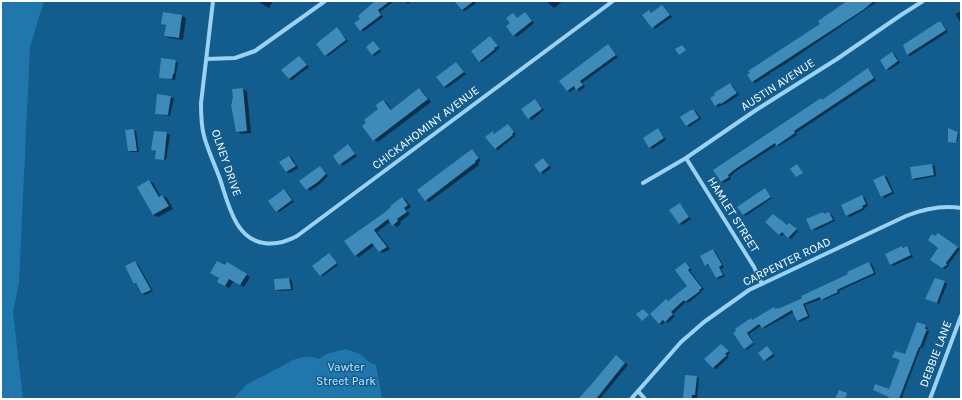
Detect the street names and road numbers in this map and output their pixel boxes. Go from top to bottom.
street label: AUSTIN AVENUE [738,56,818,114]
street label: CHICKAHOMINY AVENUE [370,83,482,173]
street label: OLNEY DRIVE [208,128,244,198]
street label: HAMLET STREET [704,175,762,255]
street label: CARPENTER ROAD [741,234,833,290]
street label: DEBBIE LANE [917,319,955,389]

